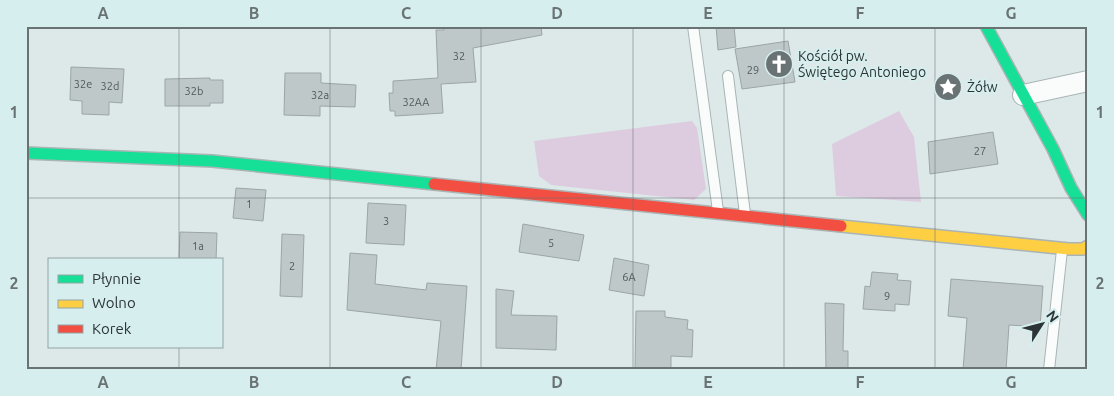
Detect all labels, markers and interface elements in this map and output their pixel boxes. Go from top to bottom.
text: A [97,4,109,22]
text: B [249,4,259,22]
text: C [401,4,411,22]
text: D [551,4,563,22]
text: E [703,4,713,22]
text: F [856,4,865,22]
text: G [1005,4,1017,22]
place label: Kościół pw. Świętego Antoniego [798,48,926,80]
church icon: Kościół pw. Świętego Antoniego [764,49,794,79]
house number: 32 [453,50,465,62]
house number: 29 [747,64,759,76]
place icon: Żółw [933,72,963,102]
house number: 32e [74,78,92,90]
place label: Żółw [967,79,998,95]
house number: 32d [101,80,119,92]
house number: 32b [185,85,203,97]
house number: 32a [311,89,329,101]
house number: 32AA [402,96,430,108]
text: 1 [9,103,19,121]
text: 1 [1095,103,1105,121]
house number: 27 [974,145,986,157]
house number: 1 [246,198,252,210]
house number: 3 [383,215,389,227]
house number: 5 [548,237,554,249]
house number: 1a [192,240,204,252]
legend [48,258,222,348]
house number: 2 [289,260,295,272]
text: Płynnie [92,270,141,287]
house number: 6A [622,271,637,283]
text: 2 [9,274,19,292]
text: 2 [1095,274,1105,292]
house number: 9 [884,290,890,302]
text: Wolno [92,294,136,311]
north arrow [1016,298,1066,348]
text: N [1043,307,1062,325]
text: Korek [92,320,132,337]
text: A [97,373,109,391]
text: B [249,373,259,391]
text: C [401,373,411,391]
text: D [551,373,563,391]
text: E [703,373,713,391]
text: F [856,373,865,391]
text: G [1005,373,1017,391]

